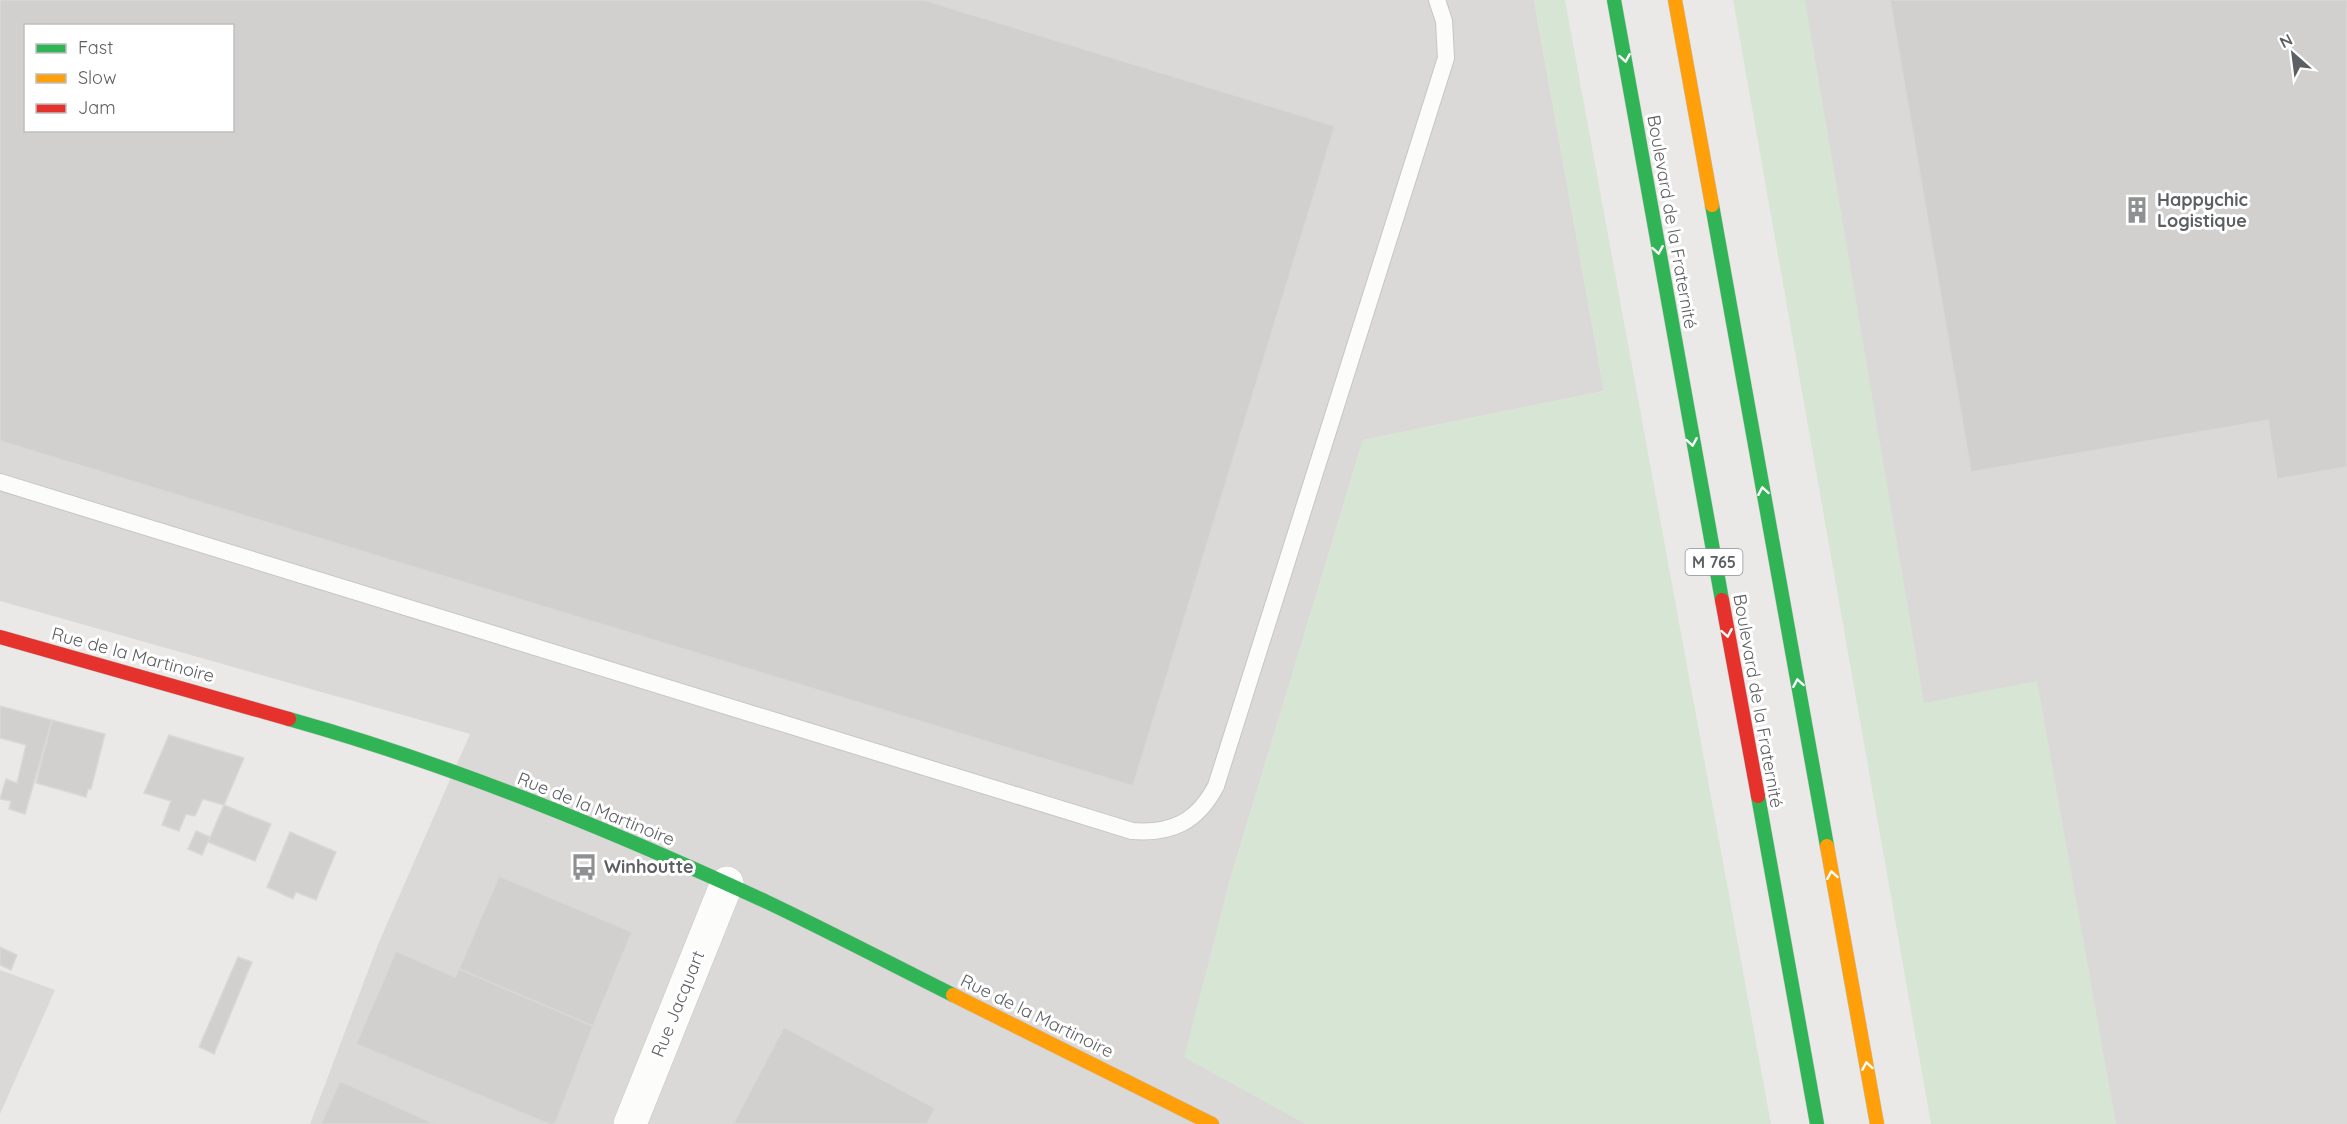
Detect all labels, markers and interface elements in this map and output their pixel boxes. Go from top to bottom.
legend [24,24,234,132]
north arrow [2263,24,2323,84]
text: N [2276,29,2296,52]
text: Fast [78,36,113,59]
one-way arrow [1618,53,1630,62]
text: Slow [78,66,116,89]
text: Jam [78,96,116,119]
street label: Boulevard de la Fraternité [1642,113,1703,331]
place label: Happychic Logistique [2157,188,2248,232]
building icon: Happychic Logistique [2122,195,2152,225]
one-way arrow [1652,245,1664,254]
one-way arrow [1685,436,1698,446]
one-way arrow [1757,486,1770,496]
road number: M 765 [1686,549,1742,575]
street label: Boulevard de la Fraternité [1728,592,1789,810]
street label: Rue de la Martinoire [49,622,217,687]
one-way arrow [1720,628,1733,638]
one-way arrow [1792,678,1805,688]
street label: Rue de la Martinoire [514,766,678,851]
bus stop icon: Winhoutte [569,852,599,882]
place label: Winhoutte [604,855,694,878]
one-way arrow [1827,870,1839,879]
street label: Rue Jacquart [646,947,709,1060]
street label: Rue de la Martinoire [957,968,1118,1063]
one-way arrow [1861,1062,1874,1072]

